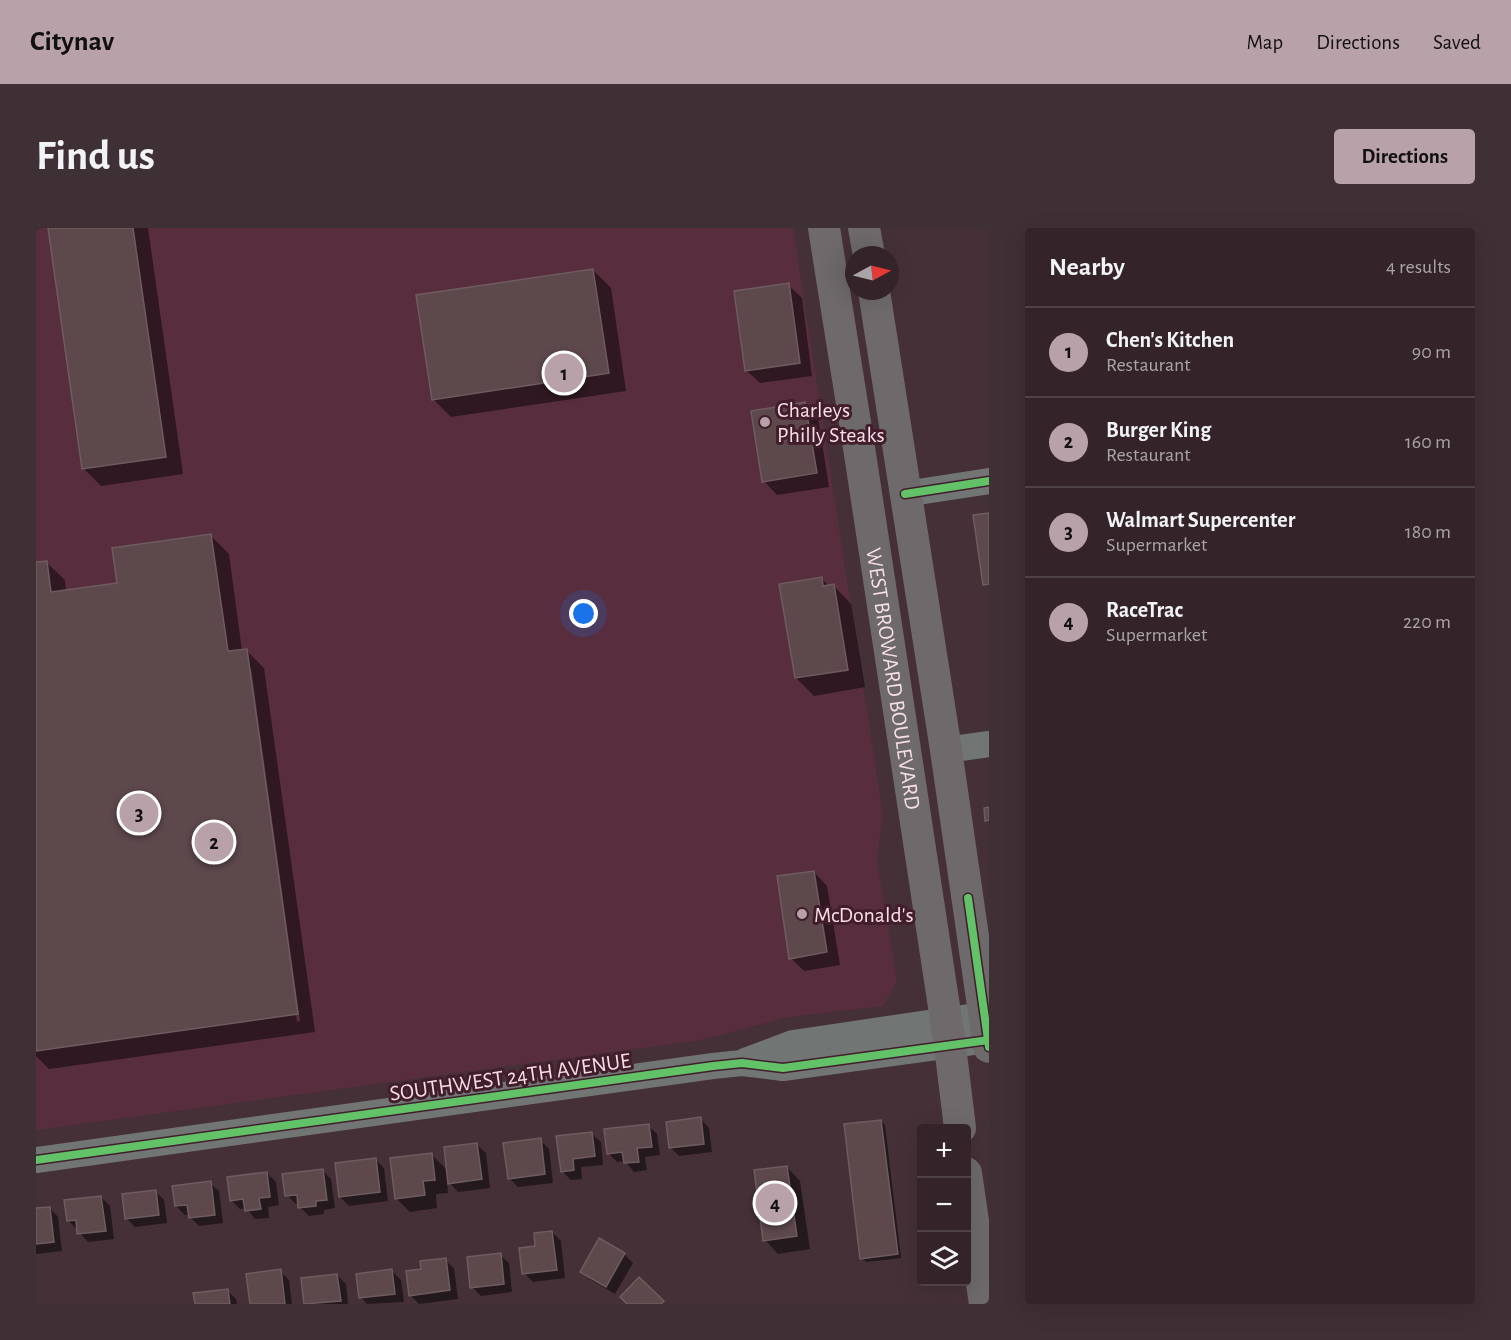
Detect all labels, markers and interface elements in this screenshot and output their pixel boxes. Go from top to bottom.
text: Citynav [30,28,114,56]
text: Map [1247,32,1283,53]
text: Directions [1316,32,1400,53]
text: Saved [1433,32,1481,53]
button: Directions [1334,129,1475,184]
text: Find us [36,135,155,177]
north arrow [845,246,899,300]
text: Nearby [1049,254,1125,280]
text: 4 results [1386,257,1451,277]
text: Chen's Kitchen [1106,329,1234,351]
text: 1 [1065,342,1072,362]
text: 90 m [1412,342,1451,362]
pin: 1 [544,350,584,396]
text: Restaurant [1106,355,1191,375]
place label: Charleys Philly Steaks [777,399,885,446]
marker: Charleys Philly Steaks [758,415,772,429]
text: Burger King [1106,419,1211,441]
text: 2 [1064,432,1073,452]
text: 160 m [1405,432,1451,452]
text: Restaurant [1106,445,1191,465]
text: Walmart Supercenter [1106,509,1295,531]
text: 3 [1064,522,1073,542]
text: 180 m [1405,522,1451,542]
text: Supermarket [1106,535,1207,555]
street label: WEST BROWARD BOULEVARD [862,546,924,811]
your location [569,599,598,628]
text: RaceTrac [1106,599,1183,621]
text: 4 [1063,612,1074,632]
text: 220 m [1403,612,1451,632]
text: Supermarket [1106,625,1207,645]
pin: 3 [120,790,158,836]
pin: 2 [194,820,234,864]
place label: McDonald's [814,904,914,926]
marker: McDonald's [795,907,809,921]
street label: SOUTHWEST 24TH AVENUE [388,1049,632,1105]
map controls [917,1124,971,1286]
button: + [917,1124,971,1178]
button: − [917,1178,971,1232]
pin: 4 [756,1180,794,1226]
button: layers [917,1232,971,1286]

